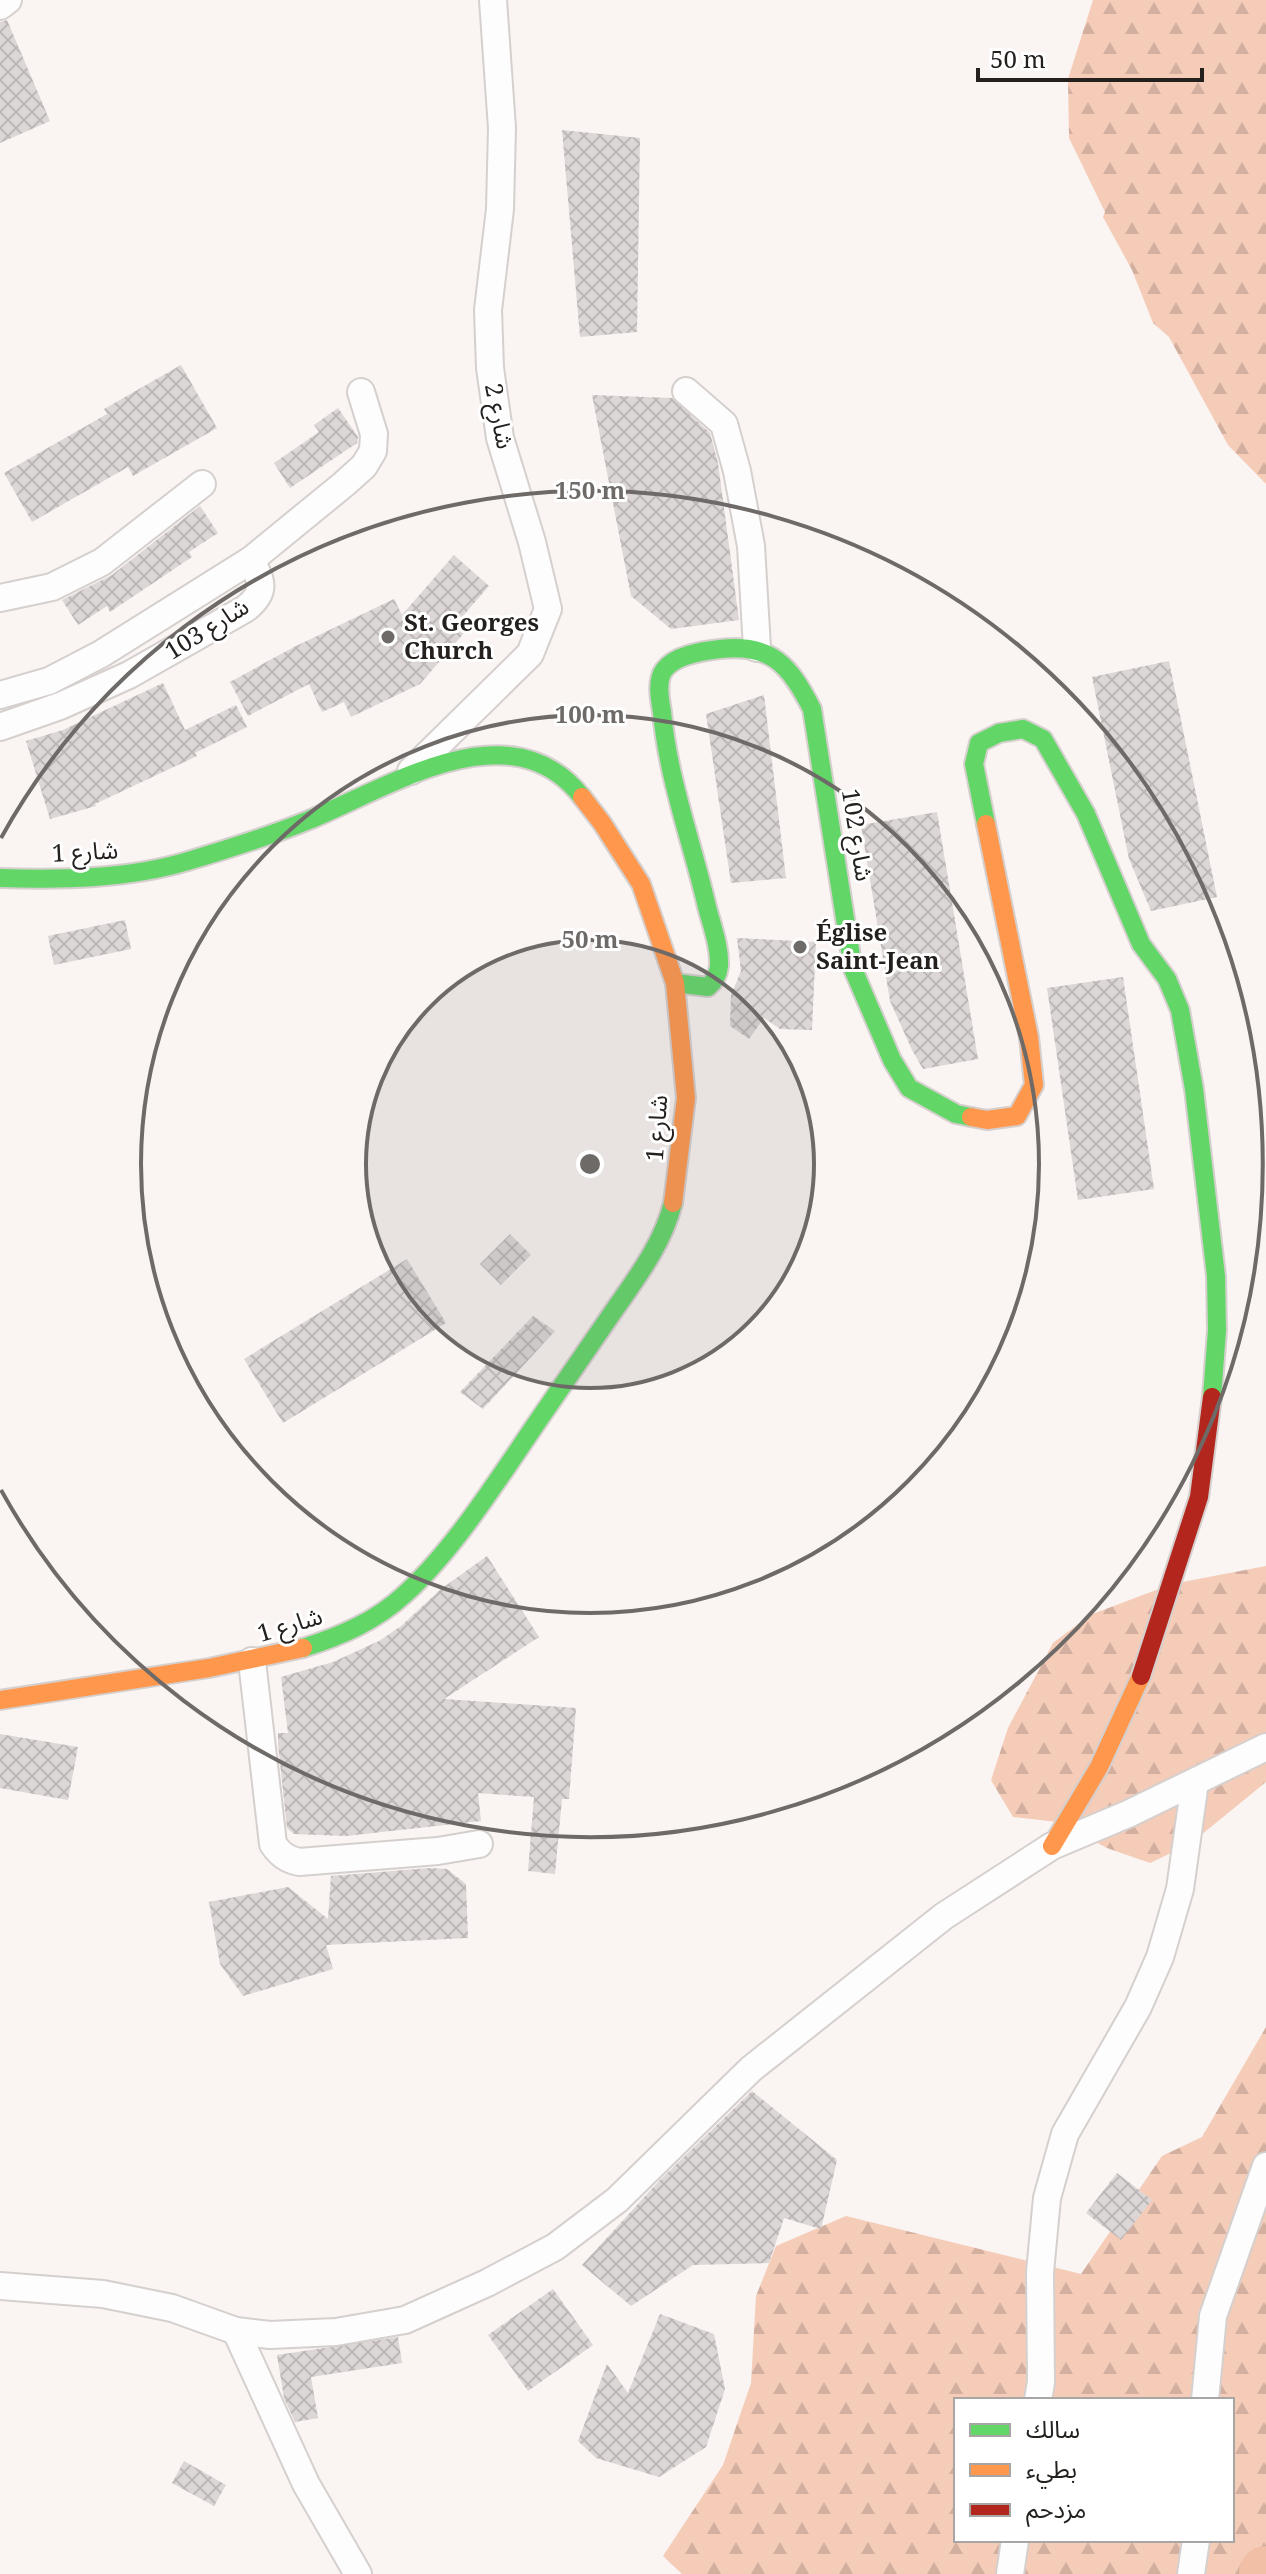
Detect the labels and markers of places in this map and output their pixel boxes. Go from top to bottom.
place label: St. Georges Church [404,605,539,666]
marker: St. Georges Church [379,628,397,646]
place label: Église Saint-Jean [816,915,940,976]
marker: Église Saint-Jean [791,938,809,956]
centre of rings [576,1150,604,1178]

